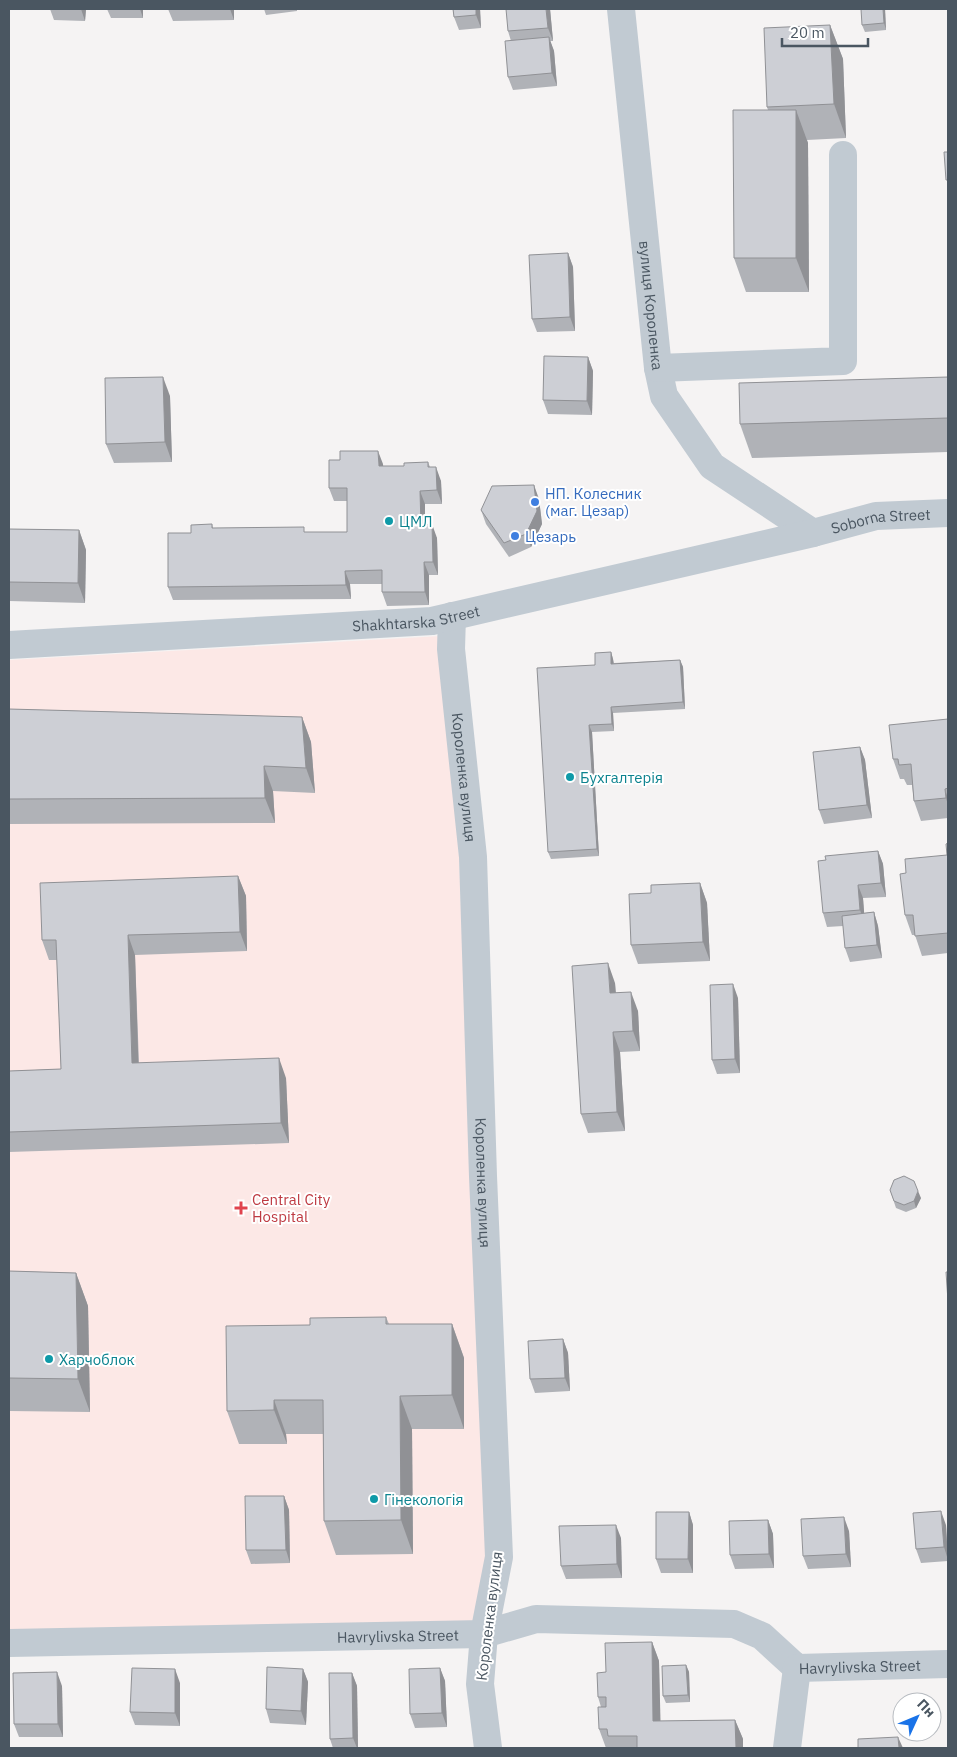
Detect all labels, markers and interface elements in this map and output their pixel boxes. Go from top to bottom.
scale bar [782,15,868,47]
text: 20 m [790,23,825,42]
street label: вулиця Короленка [635,240,668,371]
place label: НП. Колесник (маг. Цезар) [545,484,642,520]
marker: НП. Колесник (маг. Цезар) [529,496,541,508]
street label: Soborna Street [829,504,931,537]
place label: ЦМЛ [399,512,432,531]
marker: ЦМЛ [383,515,395,527]
place label: Цезарь [525,527,576,546]
marker: Цезарь [509,530,521,542]
street label: Shakhtarska Street [352,601,481,635]
street label: Короленка вулиця [448,712,481,843]
place label: Бухгалтерія [580,768,663,787]
marker: Бухгалтерія [564,771,576,783]
street label: Короленка вулиця [472,1117,496,1248]
place label: Central City Hospital [252,1190,331,1226]
marker: Central City Hospital [234,1201,248,1215]
place label: Харчоблок [59,1350,135,1369]
marker: Харчоблок [43,1353,55,1365]
place label: Гінекологія [384,1490,463,1509]
marker: Гінекологія [368,1493,380,1505]
street label: Короленка вулиця [472,1550,506,1682]
street label: Havrylivska Street [337,1625,459,1646]
street label: Havrylivska Street [798,1655,921,1677]
north arrow [892,1692,942,1742]
text: Пн [913,1695,939,1721]

